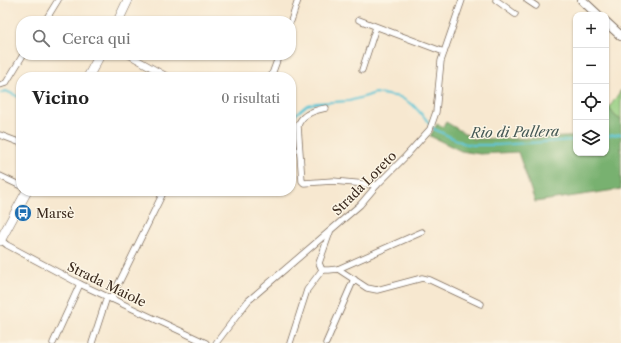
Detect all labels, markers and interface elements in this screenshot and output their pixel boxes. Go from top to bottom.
map controls [573,12,609,156]
button: + [573,12,609,48]
search box [16,16,296,60]
icon: search [30,27,52,49]
text: Cerca qui [62,29,131,48]
button: − [573,48,609,84]
button: locate [573,84,609,120]
text: Vicino [32,88,89,108]
text: 0 risultati [221,90,280,106]
button: layers [573,120,609,156]
water label: Rio di Pallera [470,122,560,142]
street label: Strada Loreto [329,147,400,218]
bus stop icon: Marsè [13,203,33,223]
place label: Marsè [36,205,74,221]
street label: Strada Maiole [65,258,149,310]

